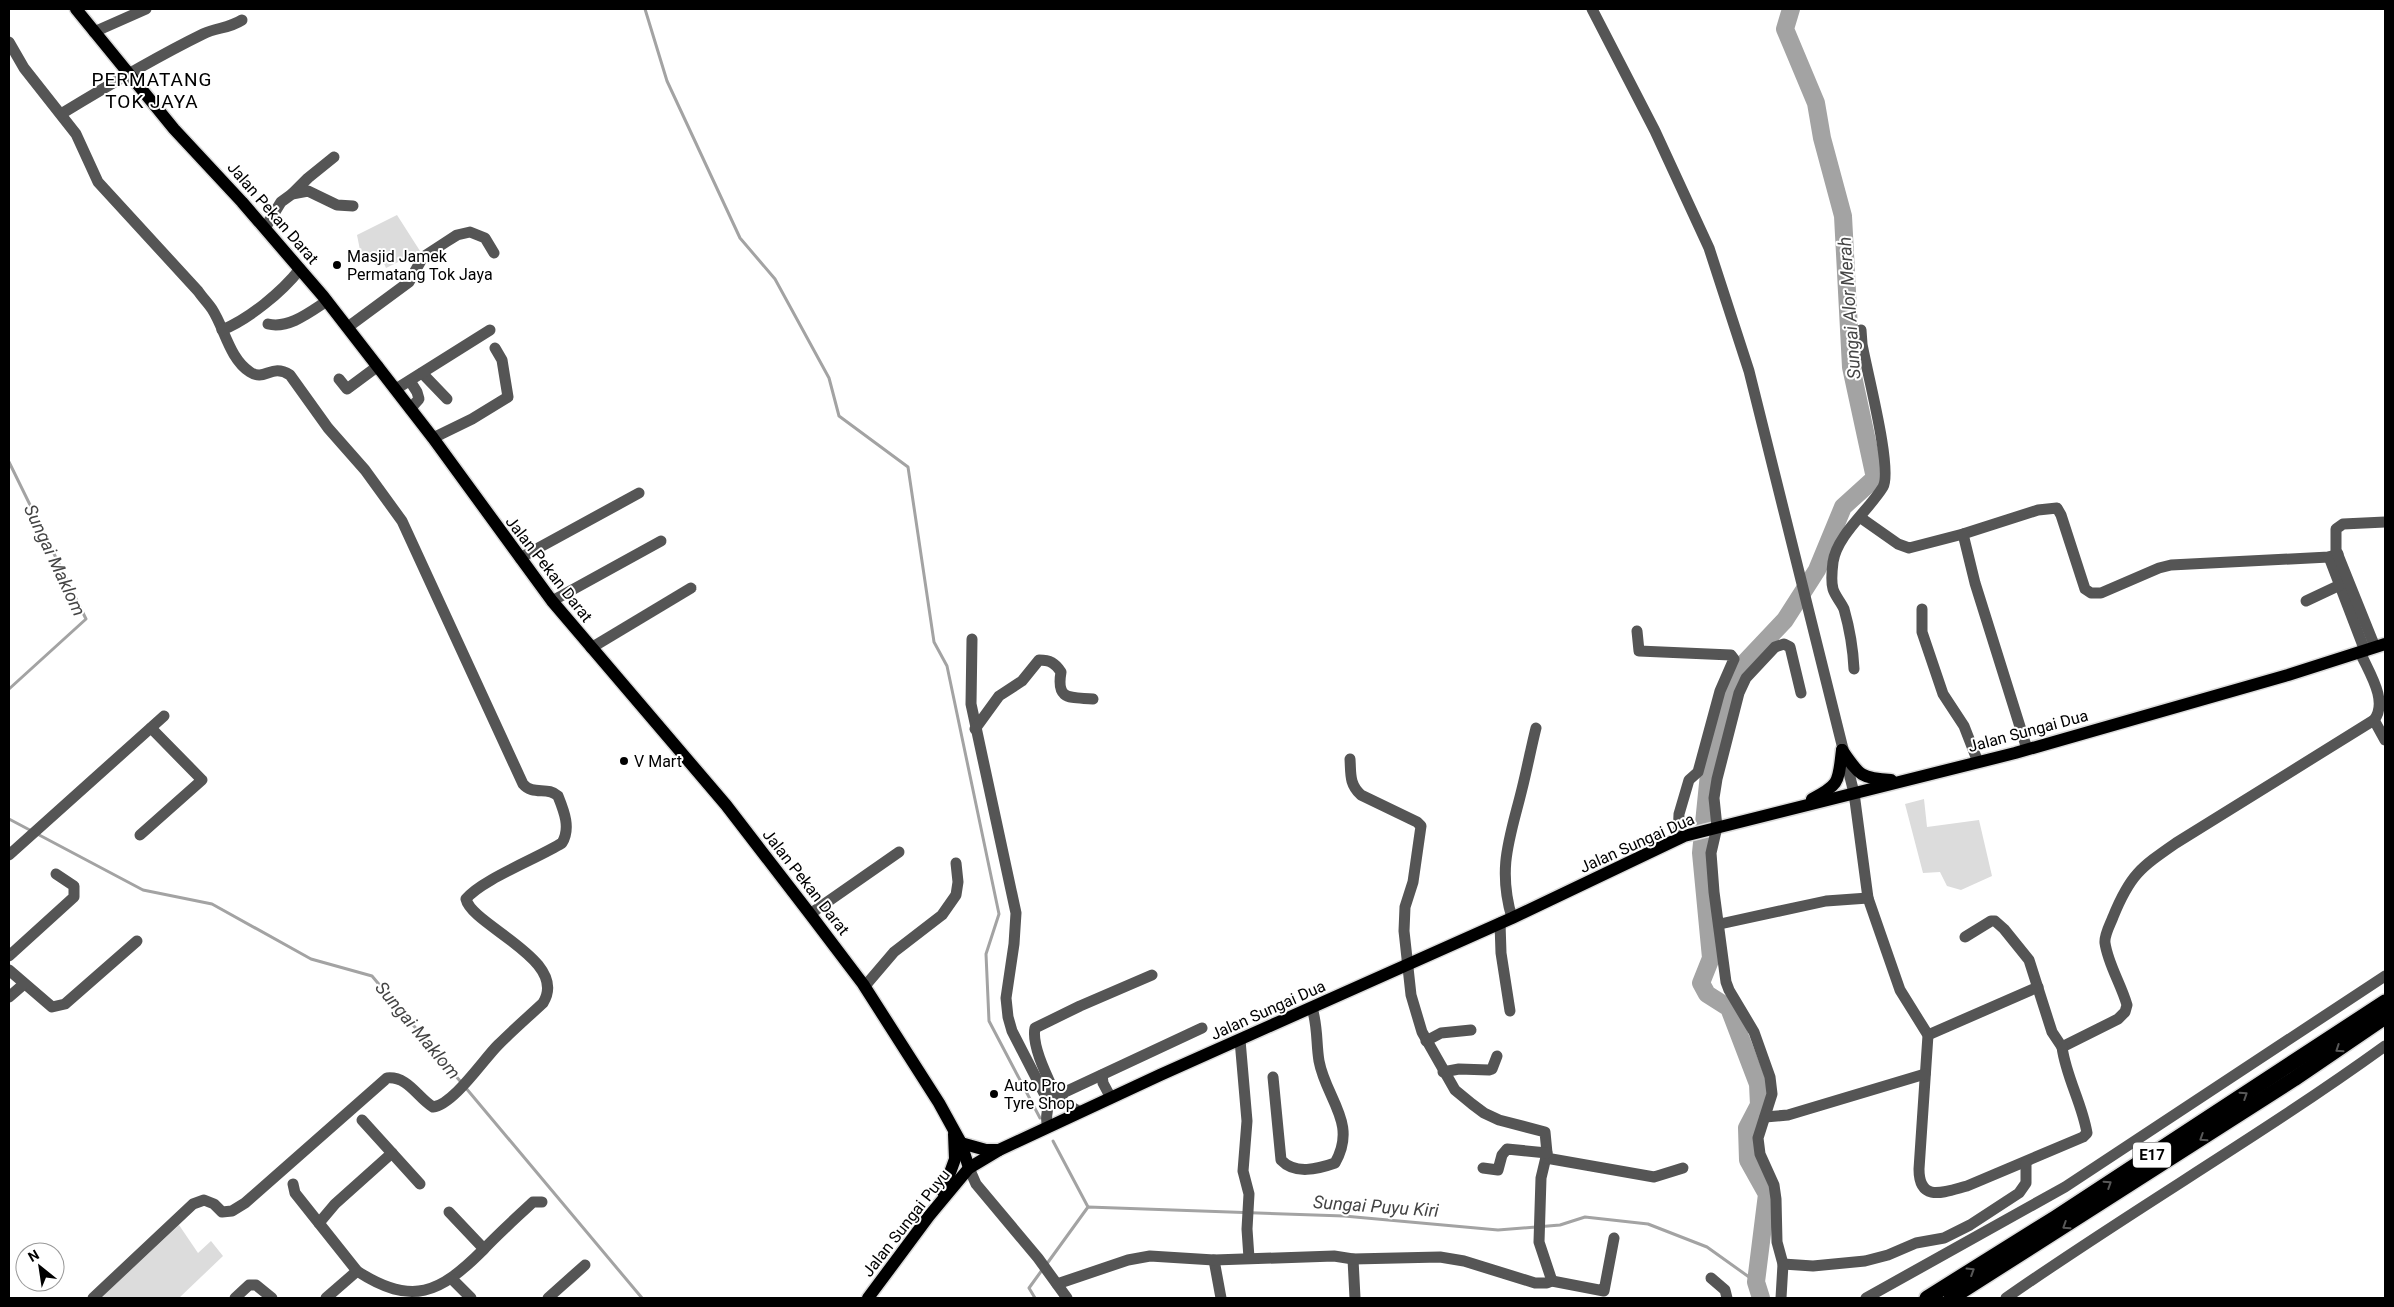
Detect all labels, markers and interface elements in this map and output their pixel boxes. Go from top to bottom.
district label: PERMATANG TOK JAYA [92,68,212,113]
street label: Jalan Pekan Darat [223,158,323,268]
water label: Sungai Alor Merah [1834,236,1864,380]
place label: Masjid Jamek Permatang Tok Jaya [347,247,493,284]
marker: Masjid Jamek Permatang Tok Jaya [331,259,343,271]
water label: Sungai Maklom [20,501,90,619]
street label: Jalan Pekan Darat [502,512,596,626]
street label: Jalan Sungai Dua [1966,706,2090,756]
place label: V Mart [634,752,682,771]
marker: V Mart [618,755,630,767]
street label: Jalan Sungai Dua [1577,809,1697,877]
street label: Jalan Pekan Darat [759,825,853,939]
street label: Jalan Sungai Dua [1208,976,1328,1044]
water label: Sungai Maklom [371,977,465,1083]
one-way arrow [2335,1043,2344,1052]
place label: Auto Pro Tyre Shop [1004,1076,1075,1113]
marker: Auto Pro Tyre Shop [988,1088,1000,1100]
one-way arrow [2239,1092,2248,1101]
one-way arrow [2199,1131,2208,1141]
road number: E17 [2133,1142,2171,1168]
street label: Jalan Sungai Puyu [858,1166,954,1280]
one-way arrow [2103,1180,2112,1190]
water label: Sungai Puyu Kiri [1312,1191,1440,1221]
one-way arrow [2062,1220,2072,1229]
north arrow [15,1242,65,1292]
text: N [25,1246,42,1265]
one-way arrow [1966,1267,1975,1277]

